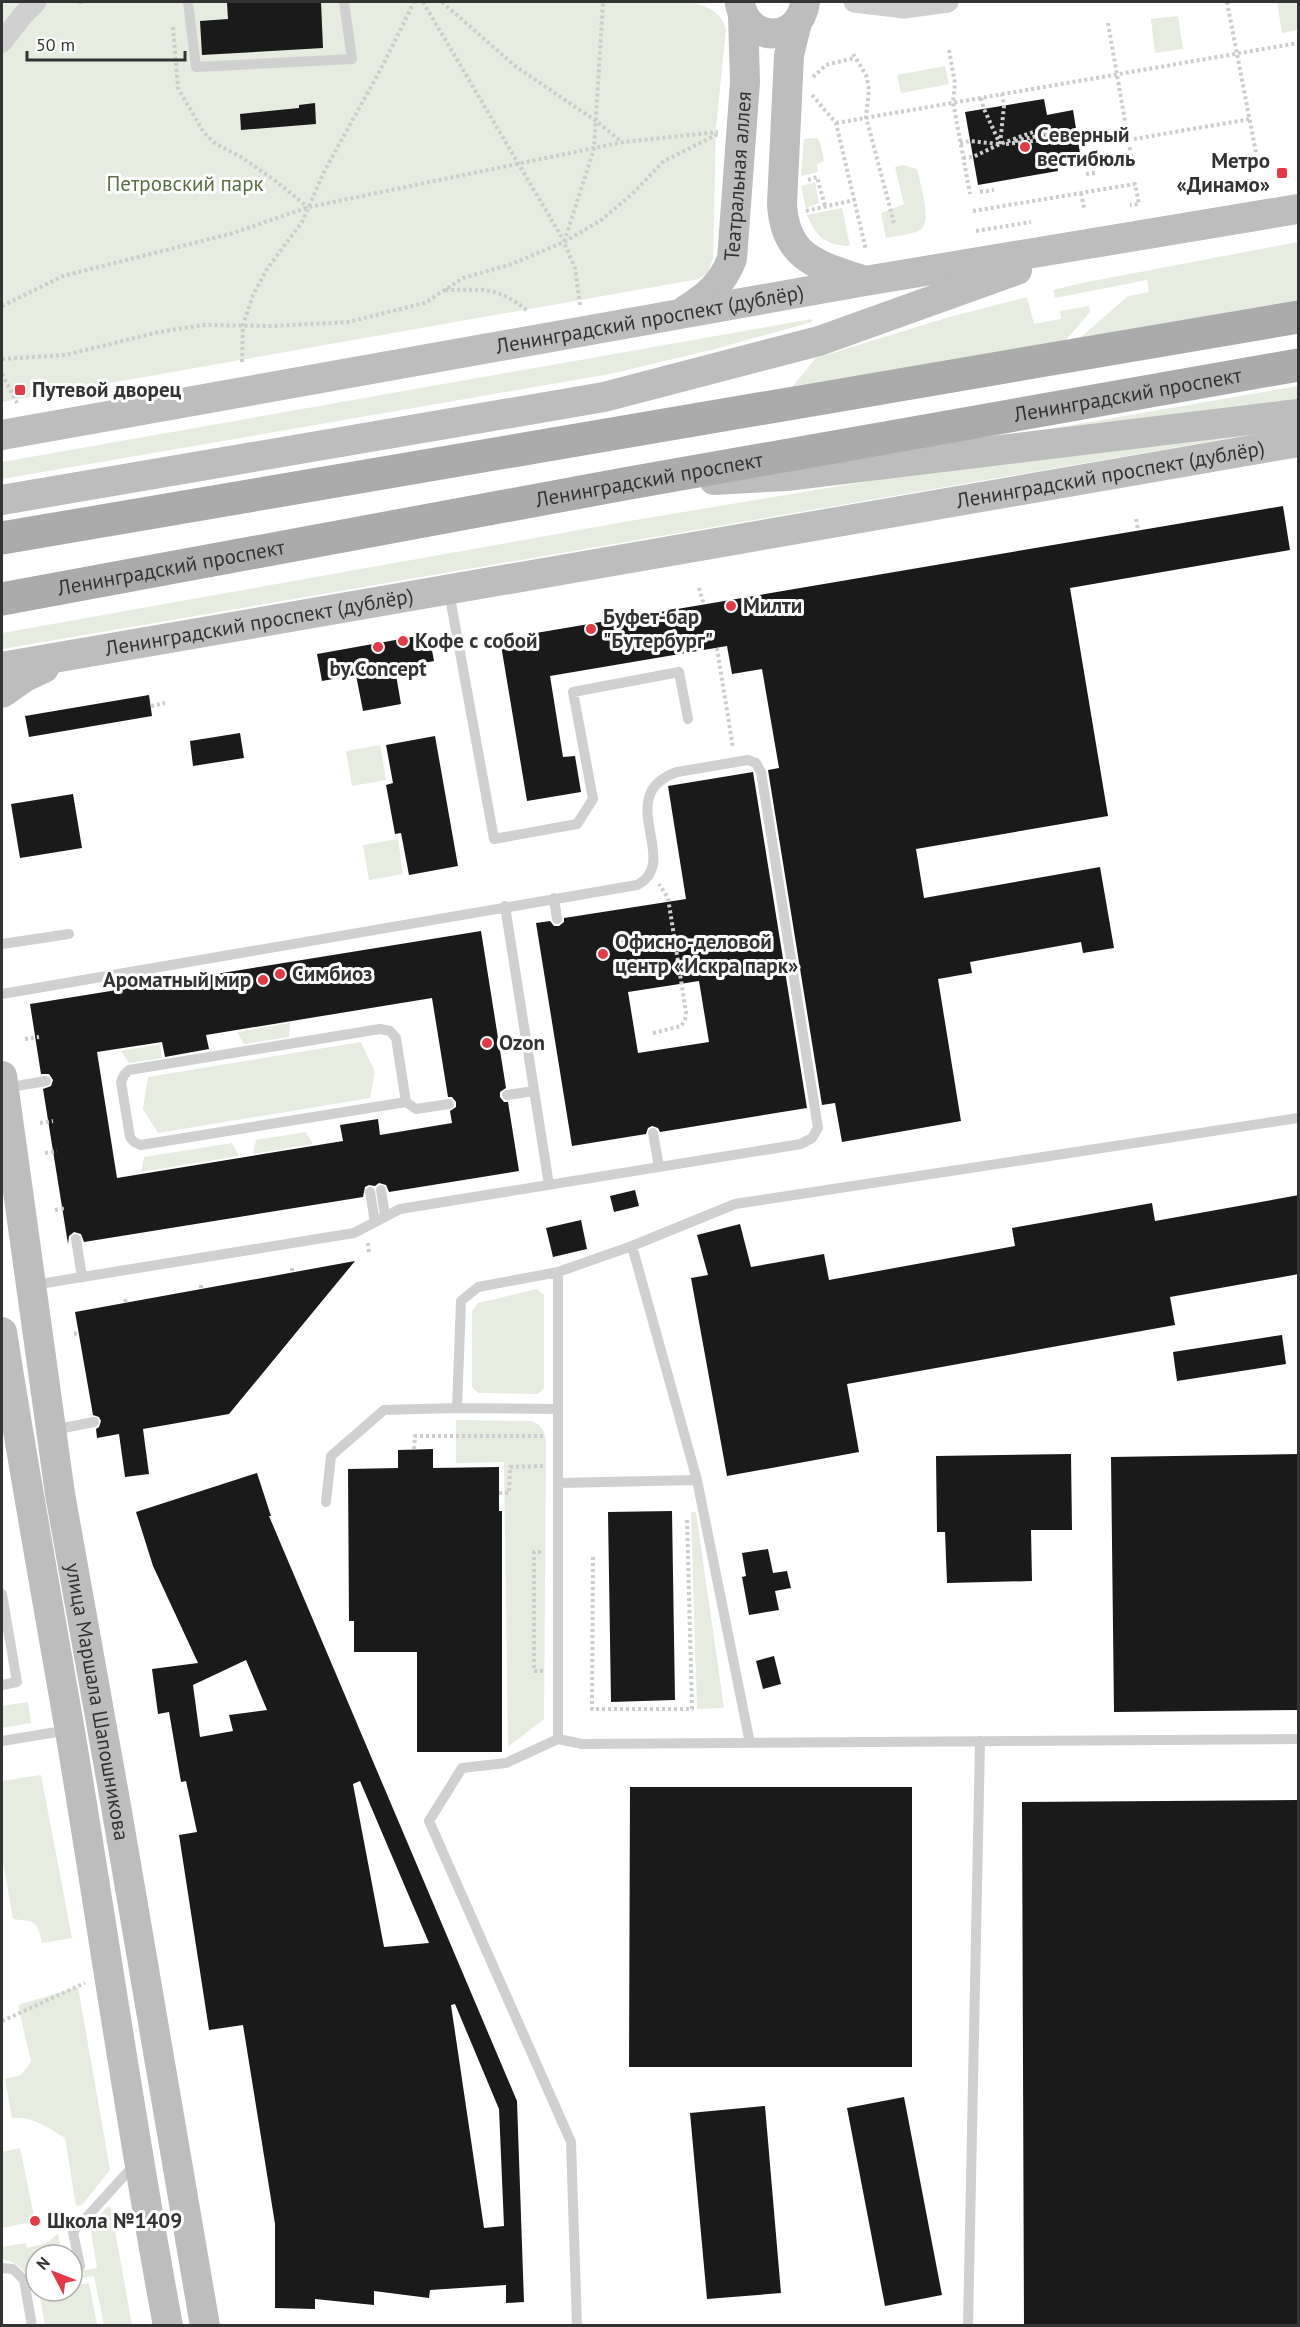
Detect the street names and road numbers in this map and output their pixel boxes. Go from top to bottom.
street label: Театральная аллея [718,90,757,262]
street label: Ленинградский проспект (дублёр) [493,278,806,360]
street label: Ленинградский проспект [1011,361,1244,428]
street label: Ленинградский проспект (дублёр) [953,434,1267,514]
street label: Ленинградский проспект [532,446,766,513]
street label: Ленинградский проспект [54,533,288,602]
street label: Ленинградский проспект (дублёр) [102,582,415,662]
street label: улица Маршала Шапошникова [60,1561,136,1843]

